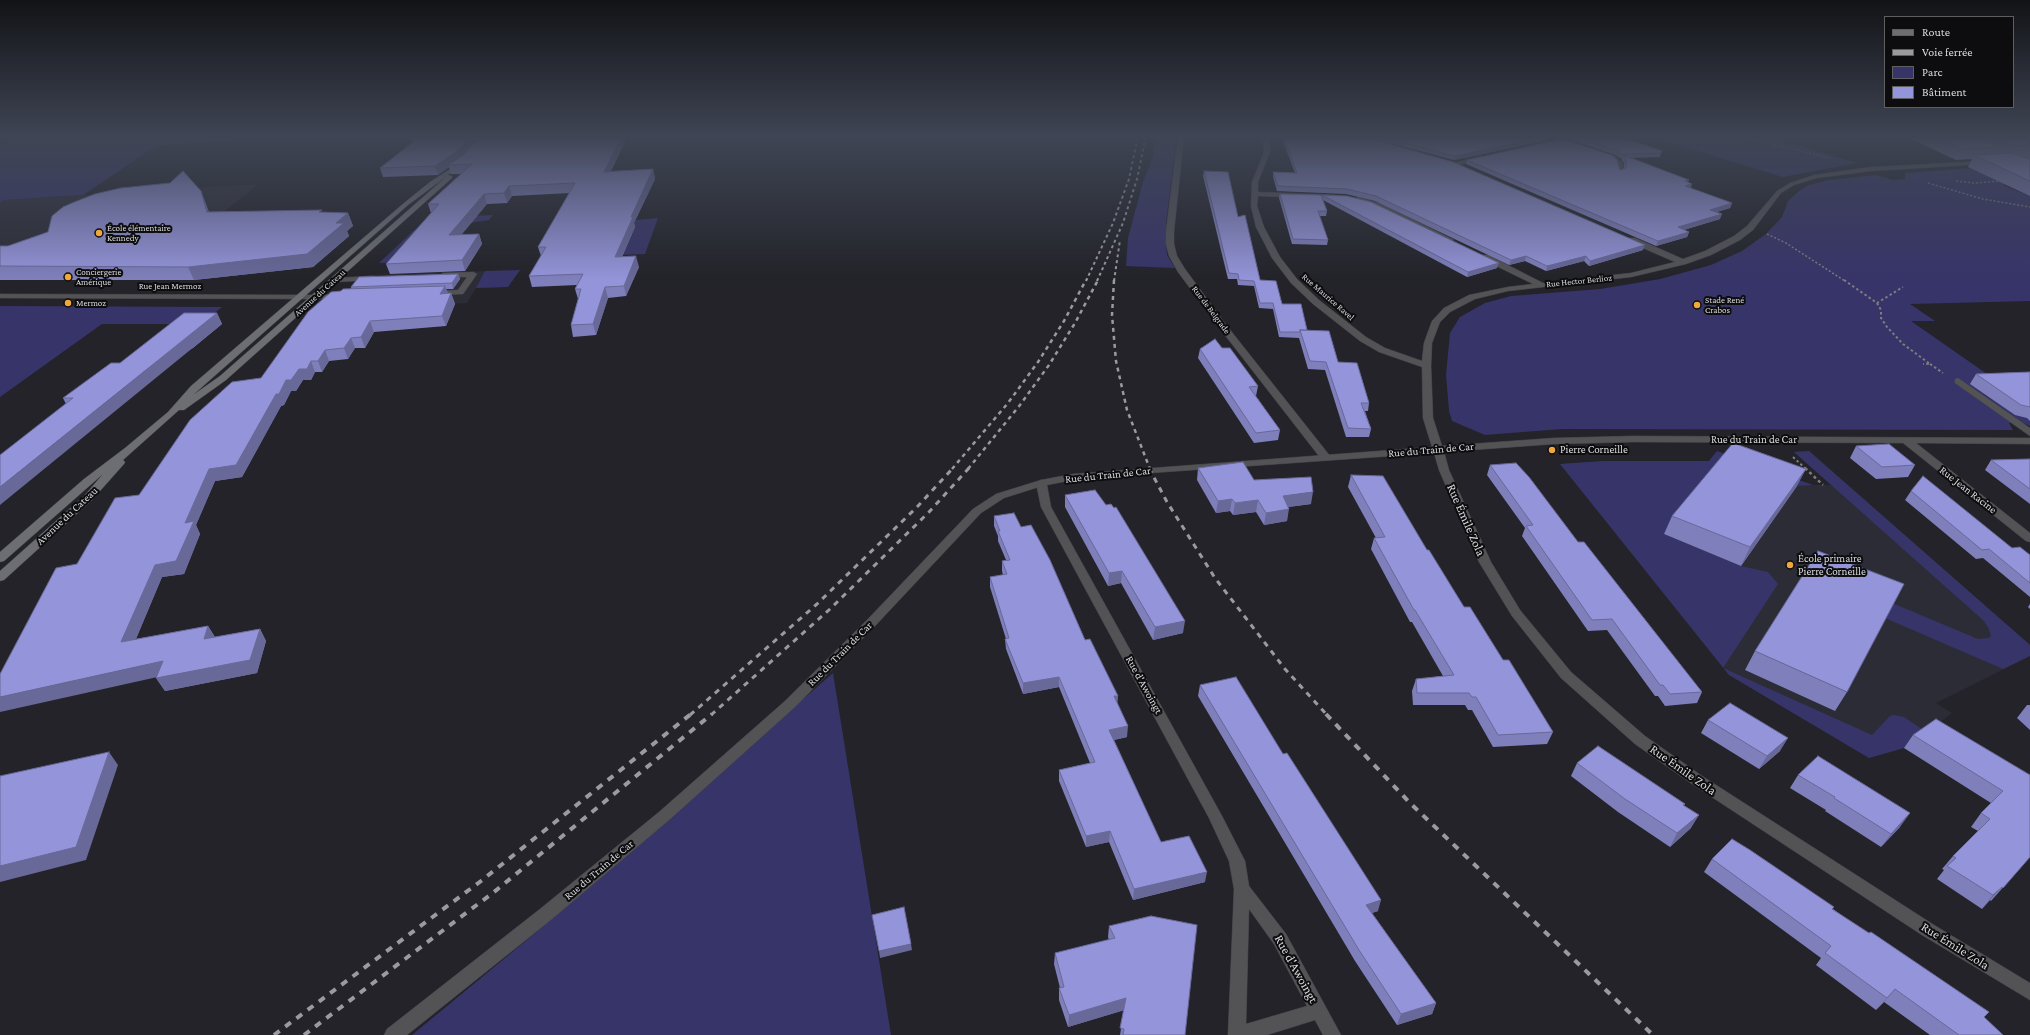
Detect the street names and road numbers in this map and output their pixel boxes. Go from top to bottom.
street label: Avenue du Cateau [292,267,348,319]
street label: Rue Maurice Ravel [1300,271,1356,323]
street label: Rue Hector Berlioz [1546,272,1612,290]
street label: Rue Jean Mermoz [139,281,201,291]
street label: Rue de Belgrade [1189,284,1233,336]
street label: Rue du Train de Car [1711,433,1797,447]
street label: Rue du Train de Car [1388,440,1474,460]
street label: Rue du Train de Car [1064,464,1152,486]
street label: Rue Jean Racine [1937,464,1999,516]
street label: Rue Émile Zola [1443,482,1489,558]
street label: Avenue du Cateau [34,484,100,548]
street label: Rue du Train de Car [805,619,875,689]
street label: Rue d'Awoingt [1123,654,1165,716]
street label: Rue Émile Zola [1647,741,1719,799]
street label: Rue du Train de Car [562,837,636,903]
street label: Rue Émile Zola [1918,919,1992,973]
street label: Rue d'Awoingt [1271,932,1321,1006]

